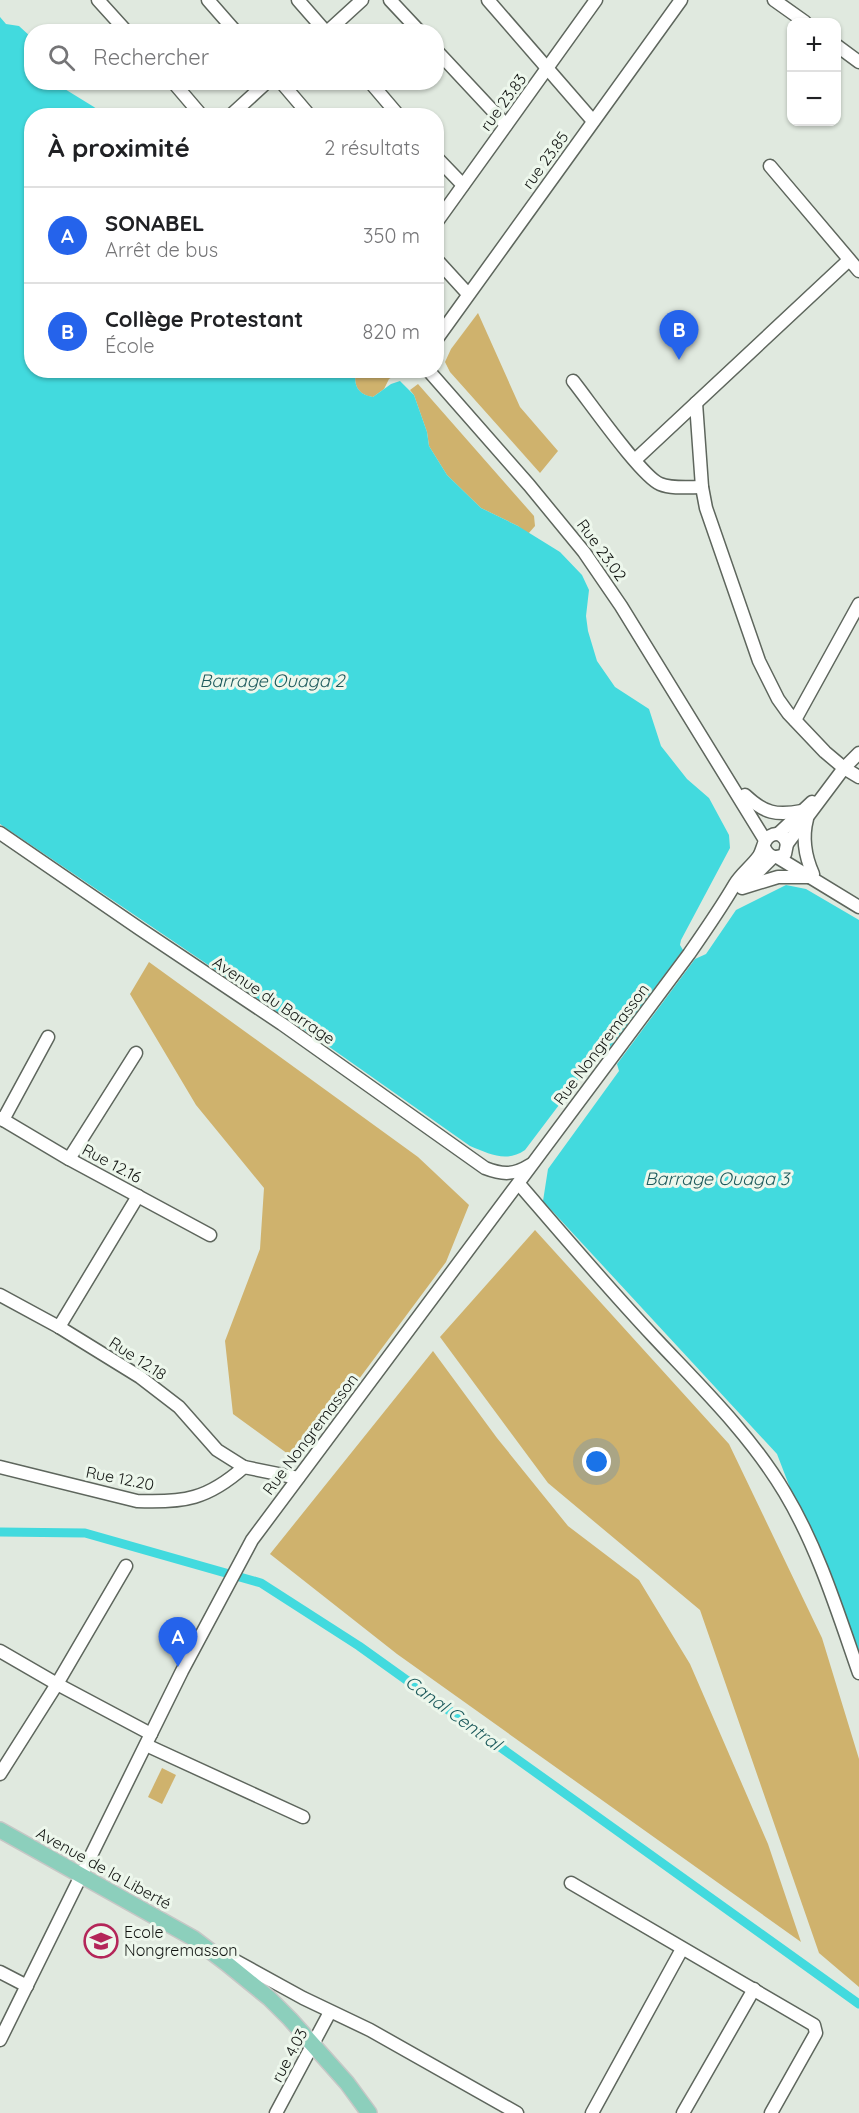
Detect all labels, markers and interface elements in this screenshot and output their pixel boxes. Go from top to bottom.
map controls [787,18,841,126]
button: + [787,18,841,72]
search box [24,24,444,90]
icon: search [45,41,78,74]
text: Rechercher [93,43,209,71]
street label: rue 23.83 [476,69,530,135]
button: − [787,72,841,126]
street label: rue 23.85 [517,127,573,193]
text: À proximité [48,131,190,164]
text: 2 résultats [324,135,420,160]
text: SONABEL [105,209,204,237]
text: A [61,223,74,248]
text: 350 m [363,223,420,248]
text: Arrêt de bus [105,237,218,262]
text: Collège Protestant [105,305,303,333]
pin: B [660,310,698,360]
text: B [61,319,74,344]
text: 820 m [363,319,420,344]
text: École [105,333,155,358]
street label: Rue 23.02 [573,515,631,585]
water label: Barrage Ouaga 2 [199,669,347,692]
street label: Avenue du Barrage [209,952,339,1048]
street label: Rue Nongremasson [549,979,653,1109]
street label: Rue 12.16 [79,1139,146,1187]
water label: Barrage Ouaga 3 [645,1167,792,1190]
street label: Rue 12.18 [105,1332,171,1384]
street label: Rue Nongremasson [258,1369,362,1499]
your location [582,1447,611,1476]
street label: Rue 12.20 [84,1462,156,1494]
pin: A [158,1618,198,1667]
water label: Canal Central [401,1670,507,1756]
street label: Avenue de la Liberté [33,1823,175,1913]
place label: Ecole Nongremasson [124,1922,238,1960]
school or university icon: Ecole Nongremasson [83,1923,119,1959]
street label: rue 4.03 [267,2025,311,2085]

